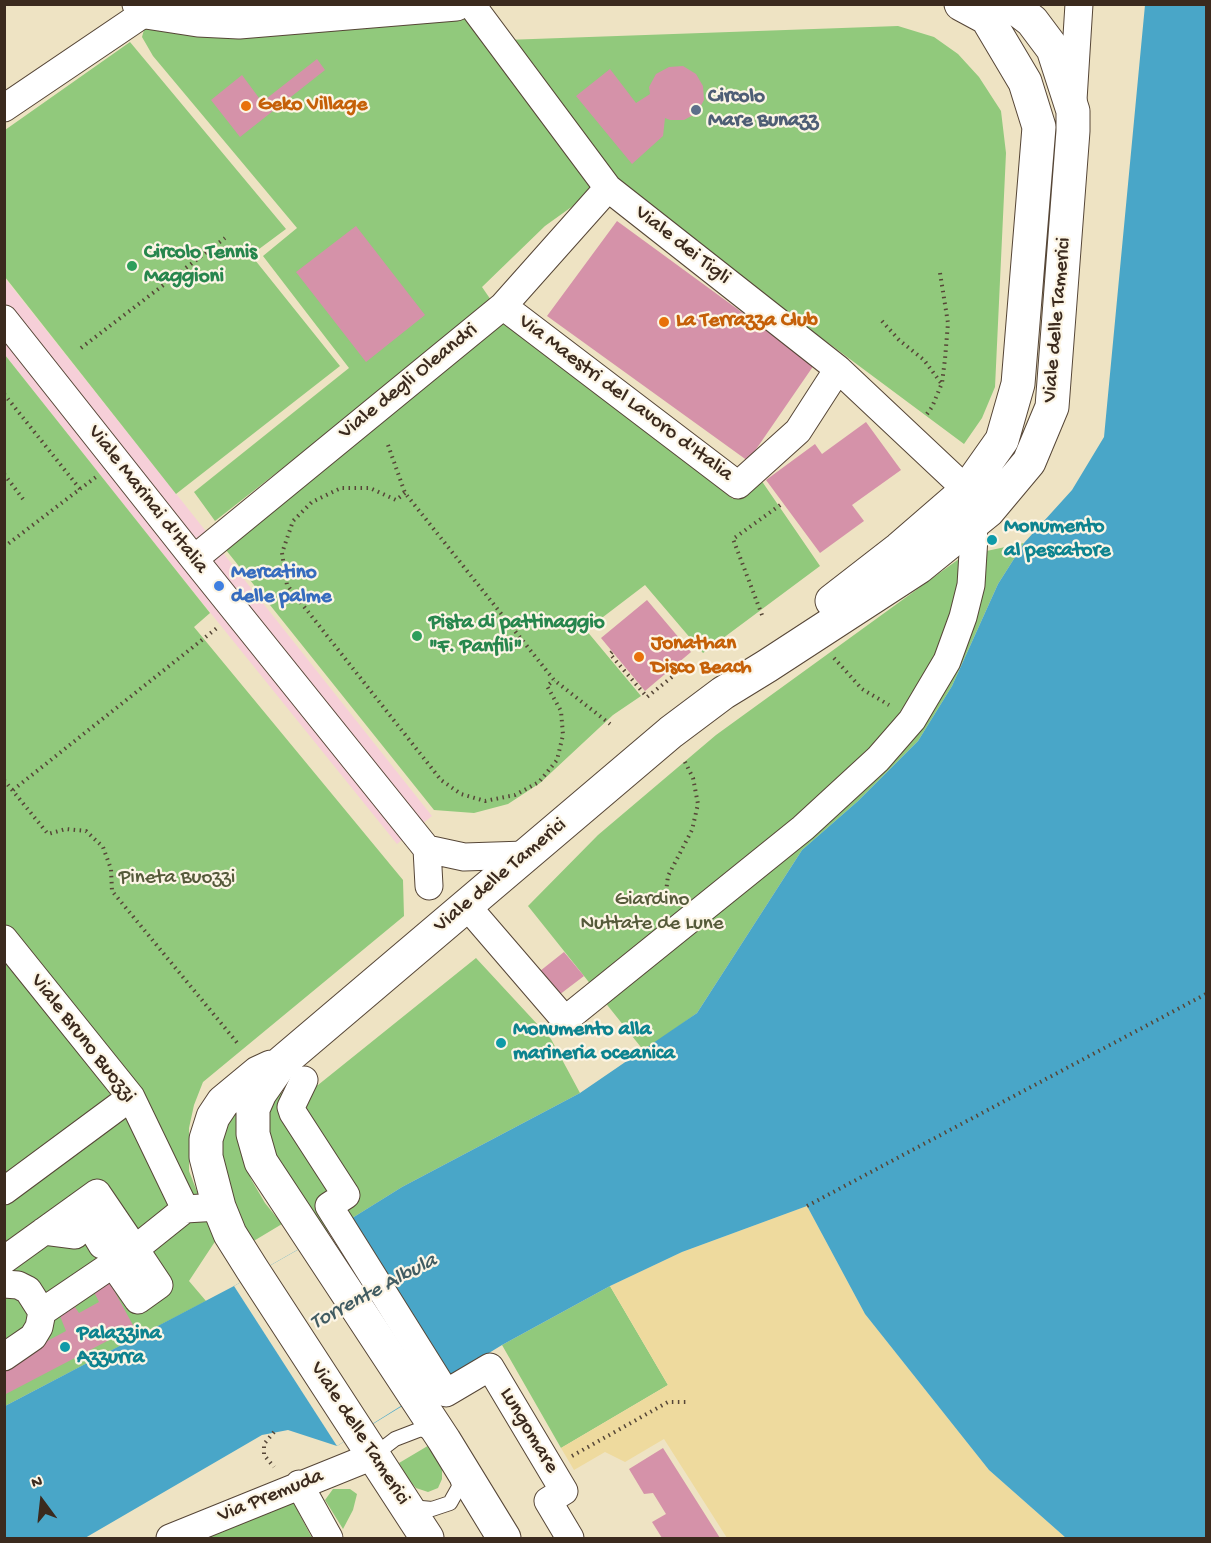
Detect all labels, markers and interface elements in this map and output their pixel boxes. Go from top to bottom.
place label: Circolo Mare Bunazz [708,85,818,135]
place label: Geko Village [258,93,367,119]
marker: Geko Village [239,99,253,113]
marker: Circolo Mare Bunazz [689,103,703,117]
street label: Viale dei Tigli [629,201,735,291]
street label: Viale delle Tamerici [1038,236,1078,404]
place label: Circolo Tennis Maggioni [144,241,257,291]
marker: Circolo Tennis Maggioni [125,259,139,273]
place label: La Terrazza Club [676,309,818,335]
street label: Via Maestri del Lavoro d'Italia [513,310,737,488]
marker: La Terrazza Club [657,315,671,329]
street label: Viale degli Oleandri [334,318,484,446]
street label: Viale Marinai d'Italia [81,421,213,579]
place label: Monumento al pescatore [1004,515,1111,565]
marker: Monumento al pescatore [985,533,999,547]
place label: Mercatino delle palme [231,561,332,611]
marker: Mercatino delle palme [212,579,226,593]
place label: Pista di pattinaggio "F. Panfili" [429,611,605,661]
marker: Pista di pattinaggio "F. Panfili" [410,629,424,643]
place label: Jonathan Disco Beach [651,632,752,682]
marker: Jonathan Disco Beach [632,650,646,664]
street label: Viale delle Tamerici [429,813,573,939]
park label: Pineta Buozzi [119,866,235,892]
park label: Giardino Nuttate de Lune [580,888,724,938]
street label: Viale Bruno Buozzi [24,969,140,1109]
place label: Monumento alla marineria oceanica [513,1018,675,1068]
marker: Monumento alla marineria oceanica [494,1036,508,1050]
water label: Torrente Albula [306,1249,442,1337]
place label: Palazzina Azzurra [77,1322,161,1372]
marker: Palazzina Azzurra [58,1340,72,1354]
street label: Viale delle Tamerici [303,1358,415,1510]
street label: Lungomare [493,1384,563,1478]
street label: Via Premuda [215,1464,327,1530]
north arrow [12,1471,72,1531]
text: N [30,1473,45,1494]

